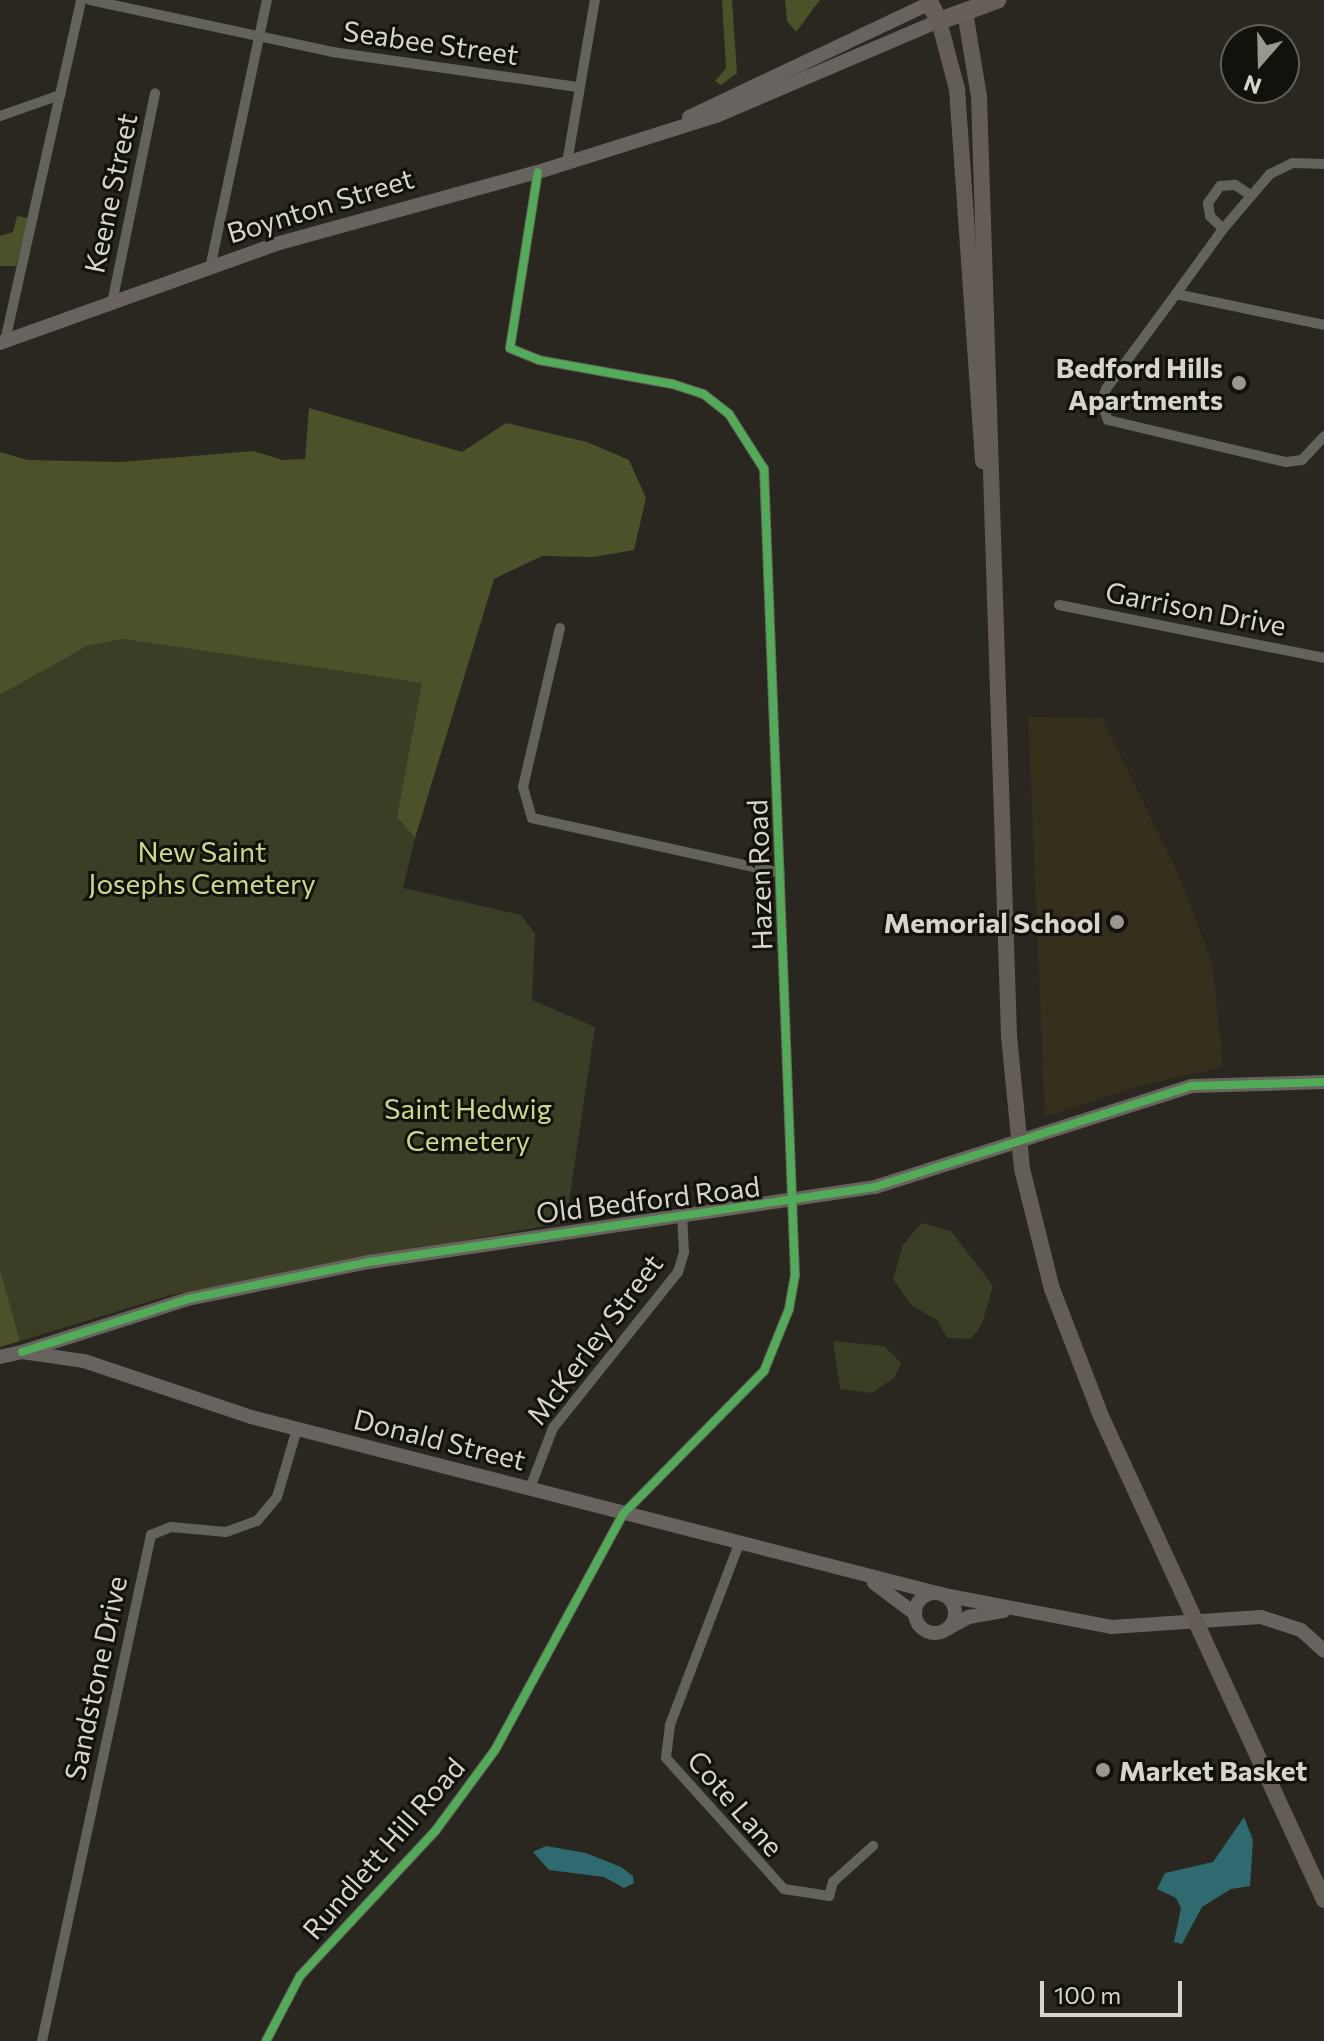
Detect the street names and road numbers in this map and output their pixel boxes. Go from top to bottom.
street label: Seabee Street [341,13,521,71]
street label: Keene Street [77,110,143,276]
street label: Boynton Street [223,161,417,249]
street label: Garrison Drive [1103,574,1289,642]
street label: Hazen Road [740,799,778,951]
street label: Old Bedford Road [534,1169,762,1229]
street label: McKerley Street [519,1247,669,1431]
street label: Donald Street [351,1401,529,1477]
street label: Sandstone Drive [57,1573,133,1783]
street label: Cote Lane [681,1743,791,1863]
street label: Rundlett Hill Road [295,1750,471,1946]

